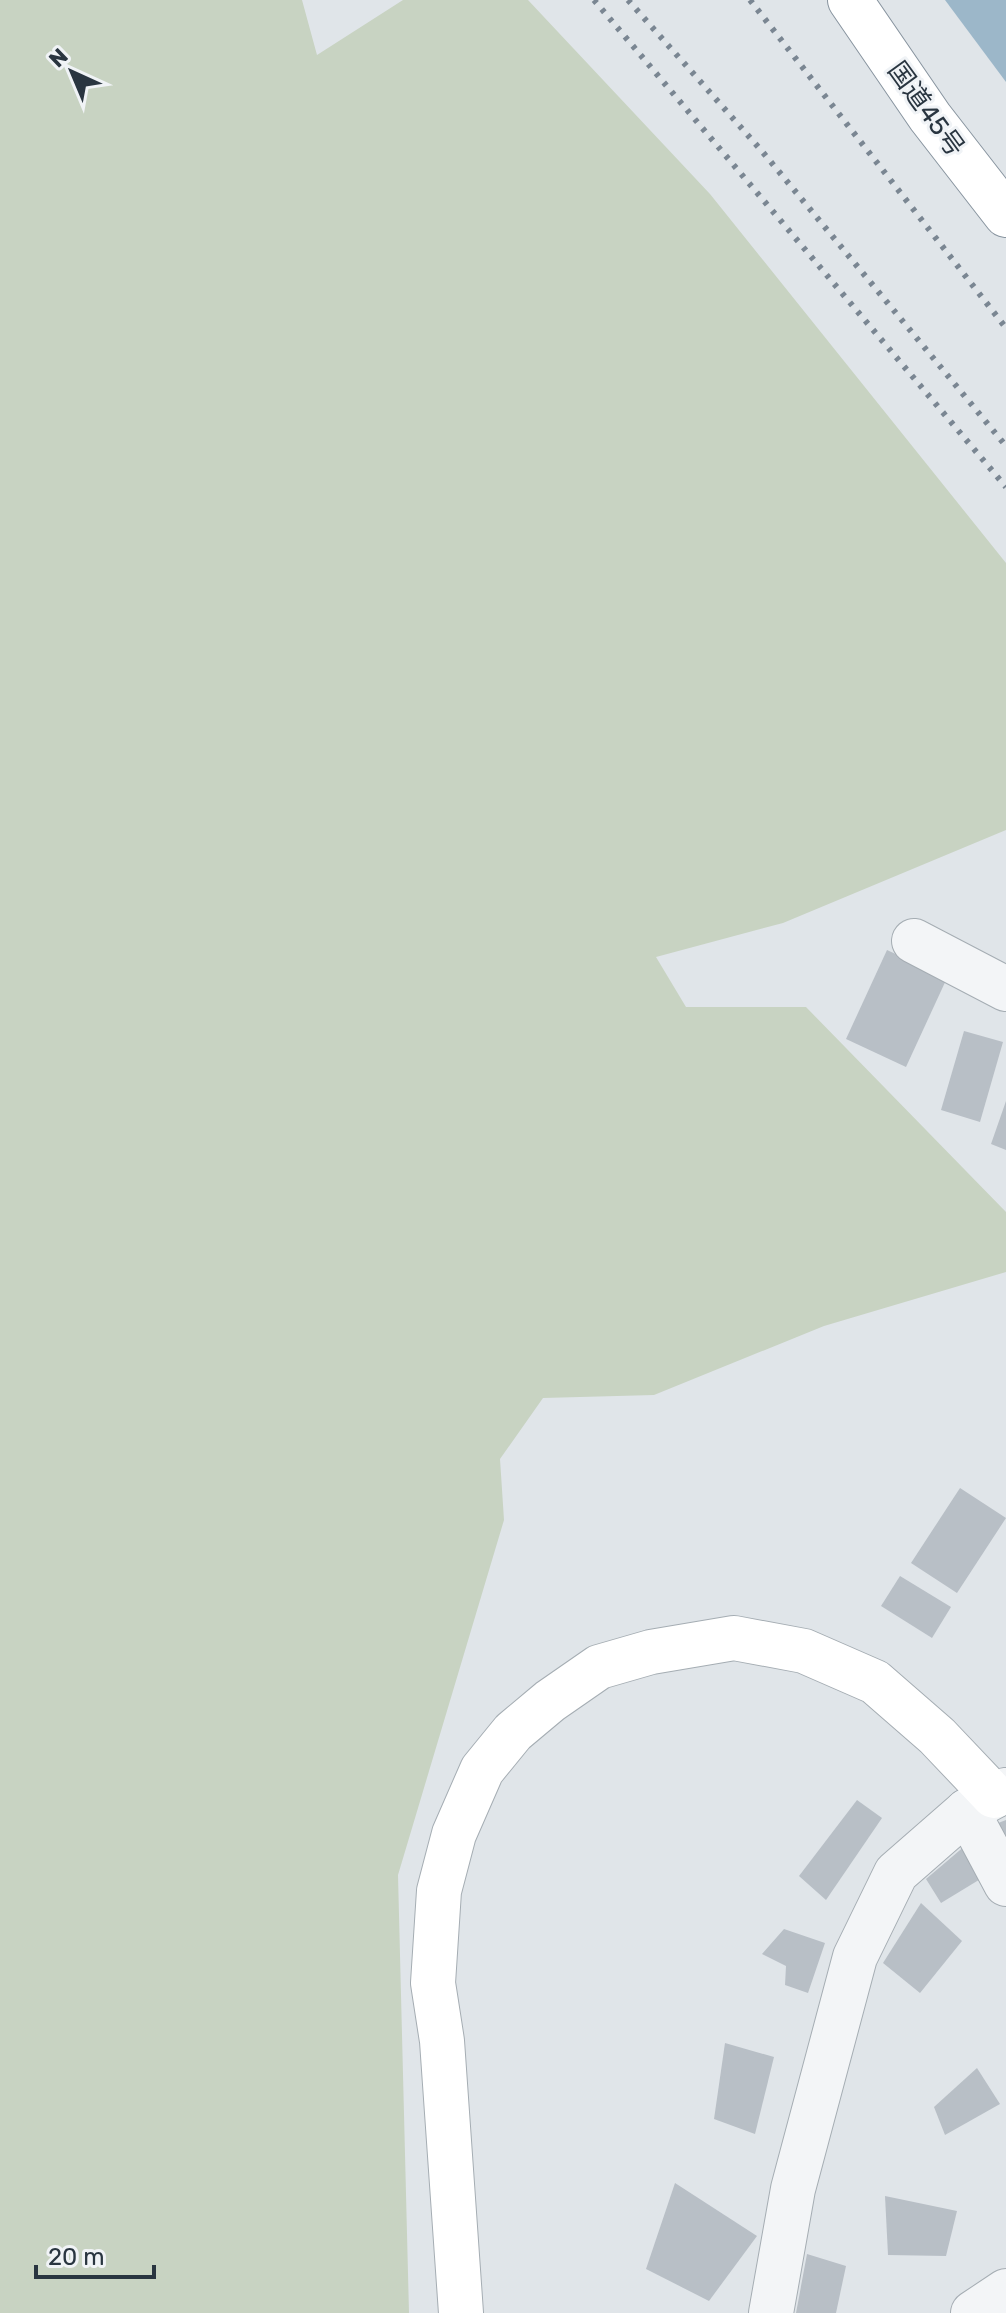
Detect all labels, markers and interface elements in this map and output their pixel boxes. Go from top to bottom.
north arrow [32,32,112,112]
text: N [43,43,74,73]
street label: 国道45号 [881,56,971,162]
scale bar [36,2229,154,2279]
text: 20 m [48,2243,105,2271]

